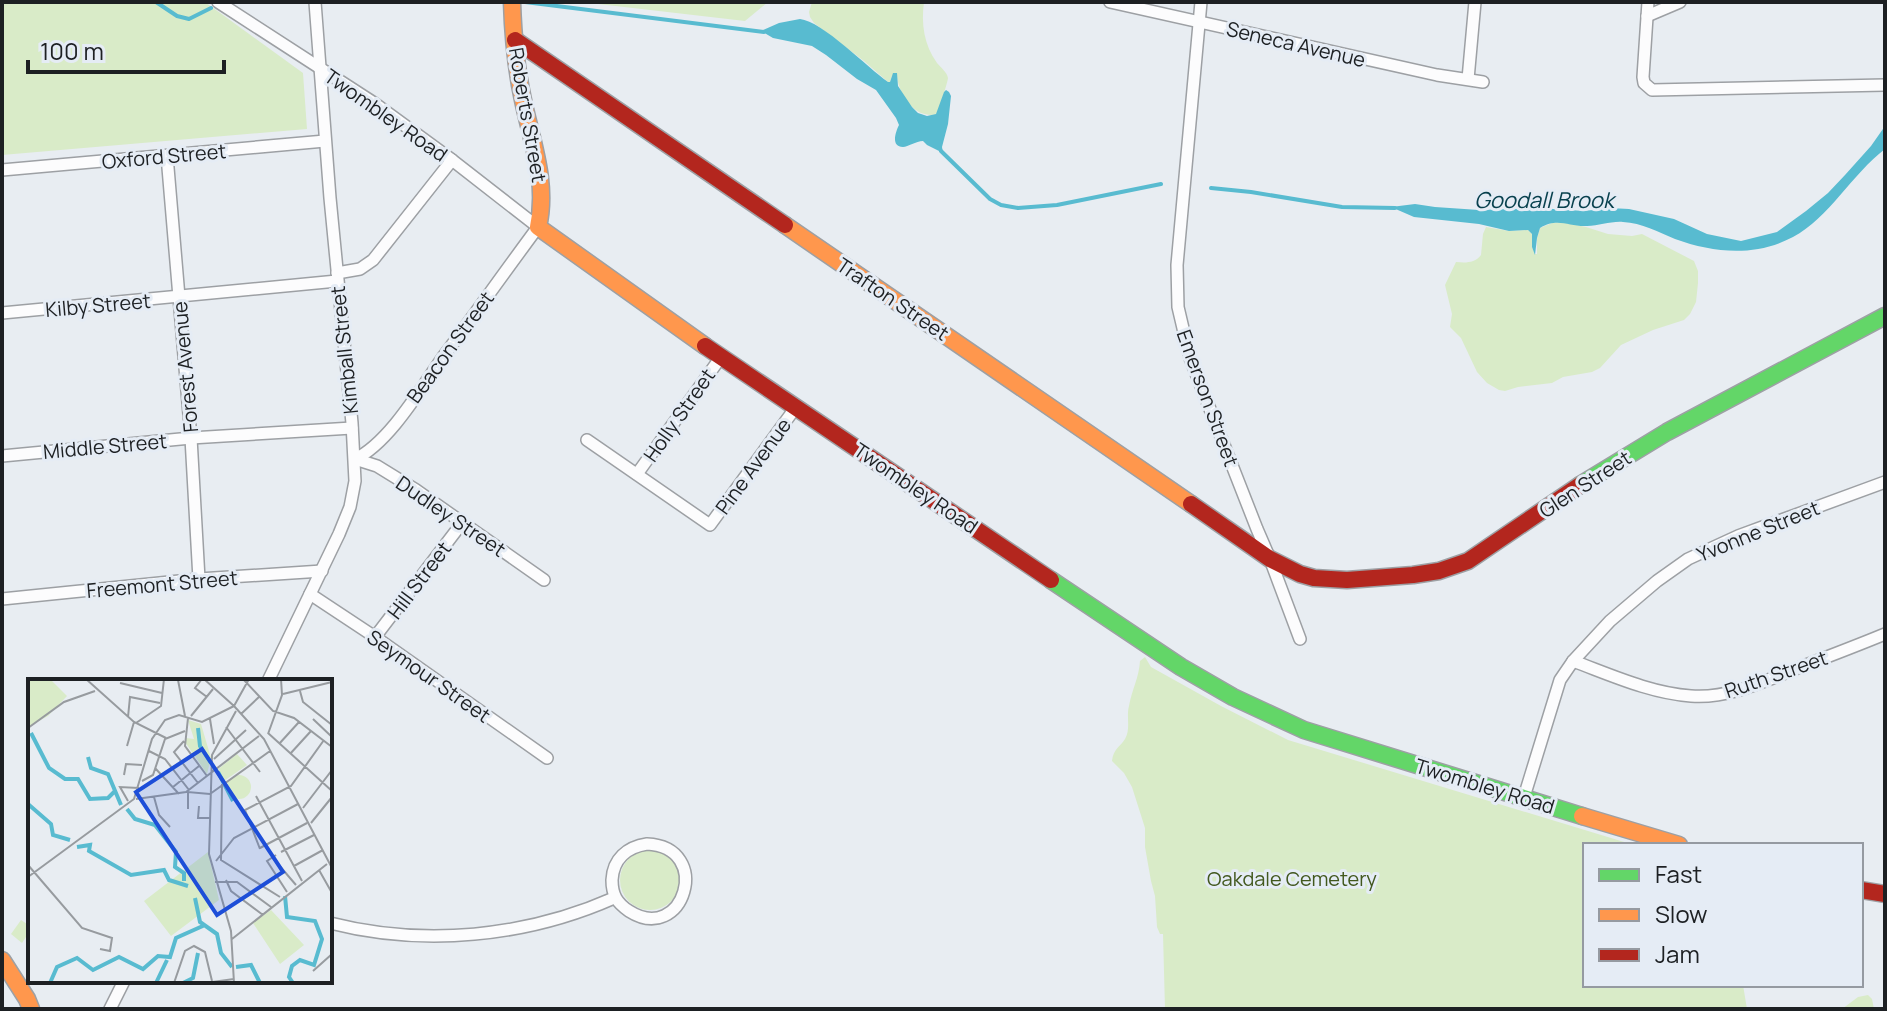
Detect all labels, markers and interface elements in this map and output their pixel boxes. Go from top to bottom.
street label: Seneca Avenue [1224,15,1368,73]
scale bar [28,24,224,74]
text: 100 m [40,34,104,67]
street label: Roberts Street [503,45,553,185]
street label: Twombley Road [319,63,453,167]
street label: Oxford Street [101,137,227,175]
water label: Goodall Brook [1474,185,1617,215]
street label: Trafton Street [832,251,954,347]
street label: Kimball Street [324,285,364,415]
street label: Beacon Street [400,286,500,408]
street label: Kilby Street [44,287,152,323]
street label: Forest Avenue [166,300,204,434]
street label: Emerson Street [1171,326,1245,470]
street label: Holly Street [637,363,721,467]
street label: Pine Avenue [709,412,797,520]
street label: Middle Street [42,427,168,465]
street label: Twombley Road [849,436,983,540]
street label: Glen Street [1534,444,1636,524]
street label: Dudley Street [391,469,511,563]
street label: Yvonne Street [1693,494,1823,568]
street label: Hill Street [381,536,457,624]
street label: Freemont Street [85,564,239,604]
street label: Seymour Street [362,623,496,729]
street label: Ruth Street [1721,644,1831,704]
inset map [28,679,332,983]
street label: Twombley Road [1412,752,1558,820]
legend [1583,843,1863,987]
text: Fast [1655,857,1702,890]
park label: Oakdale Cemetery [1207,865,1377,892]
text: Slow [1655,897,1708,930]
text: Jam [1655,937,1700,970]

